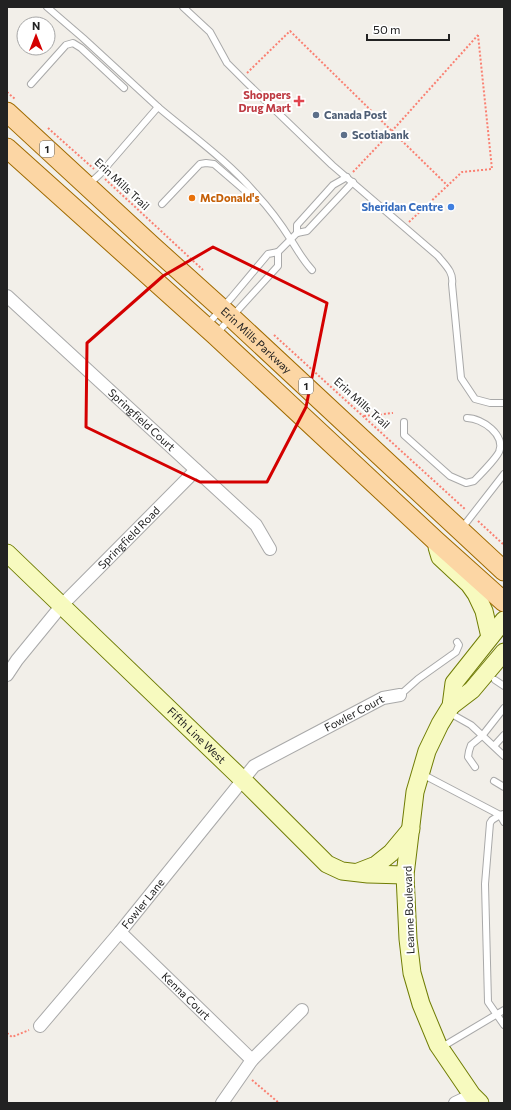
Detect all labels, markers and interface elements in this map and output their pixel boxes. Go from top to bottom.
north arrow [16,16,56,56]
scale bar [367,16,449,42]
text: N [32,19,40,32]
text: 50 m [373,22,401,36]
place label: Shoppers Drug Mart [239,88,291,114]
marker: Shoppers Drug Mart [294,96,304,106]
place label: Canada Post [324,108,387,121]
marker: Canada Post [311,110,321,120]
place label: Scotiabank [352,128,410,141]
marker: Scotiabank [339,130,349,140]
road number: 1 [40,141,54,157]
street label: Erin Mills Trail [92,155,152,212]
place label: McDonald's [200,191,260,204]
marker: McDonald's [187,193,197,203]
place label: Sheridan Centre [361,200,443,213]
marker: Sheridan Centre [446,202,456,212]
street label: Erin Mills Parkway [219,304,295,376]
street label: Erin Mills Trail [332,374,393,431]
road number: 1 [299,378,313,394]
street label: Springfield Court [106,386,178,454]
street label: Springfield Road [95,503,162,571]
street label: Fowler Court [322,691,386,734]
street label: Fifth Line West [165,704,229,766]
street label: Leanne Boulevard [400,866,417,954]
street label: Fowler Lane [118,875,167,931]
street label: Kenna Court [159,969,214,1022]

